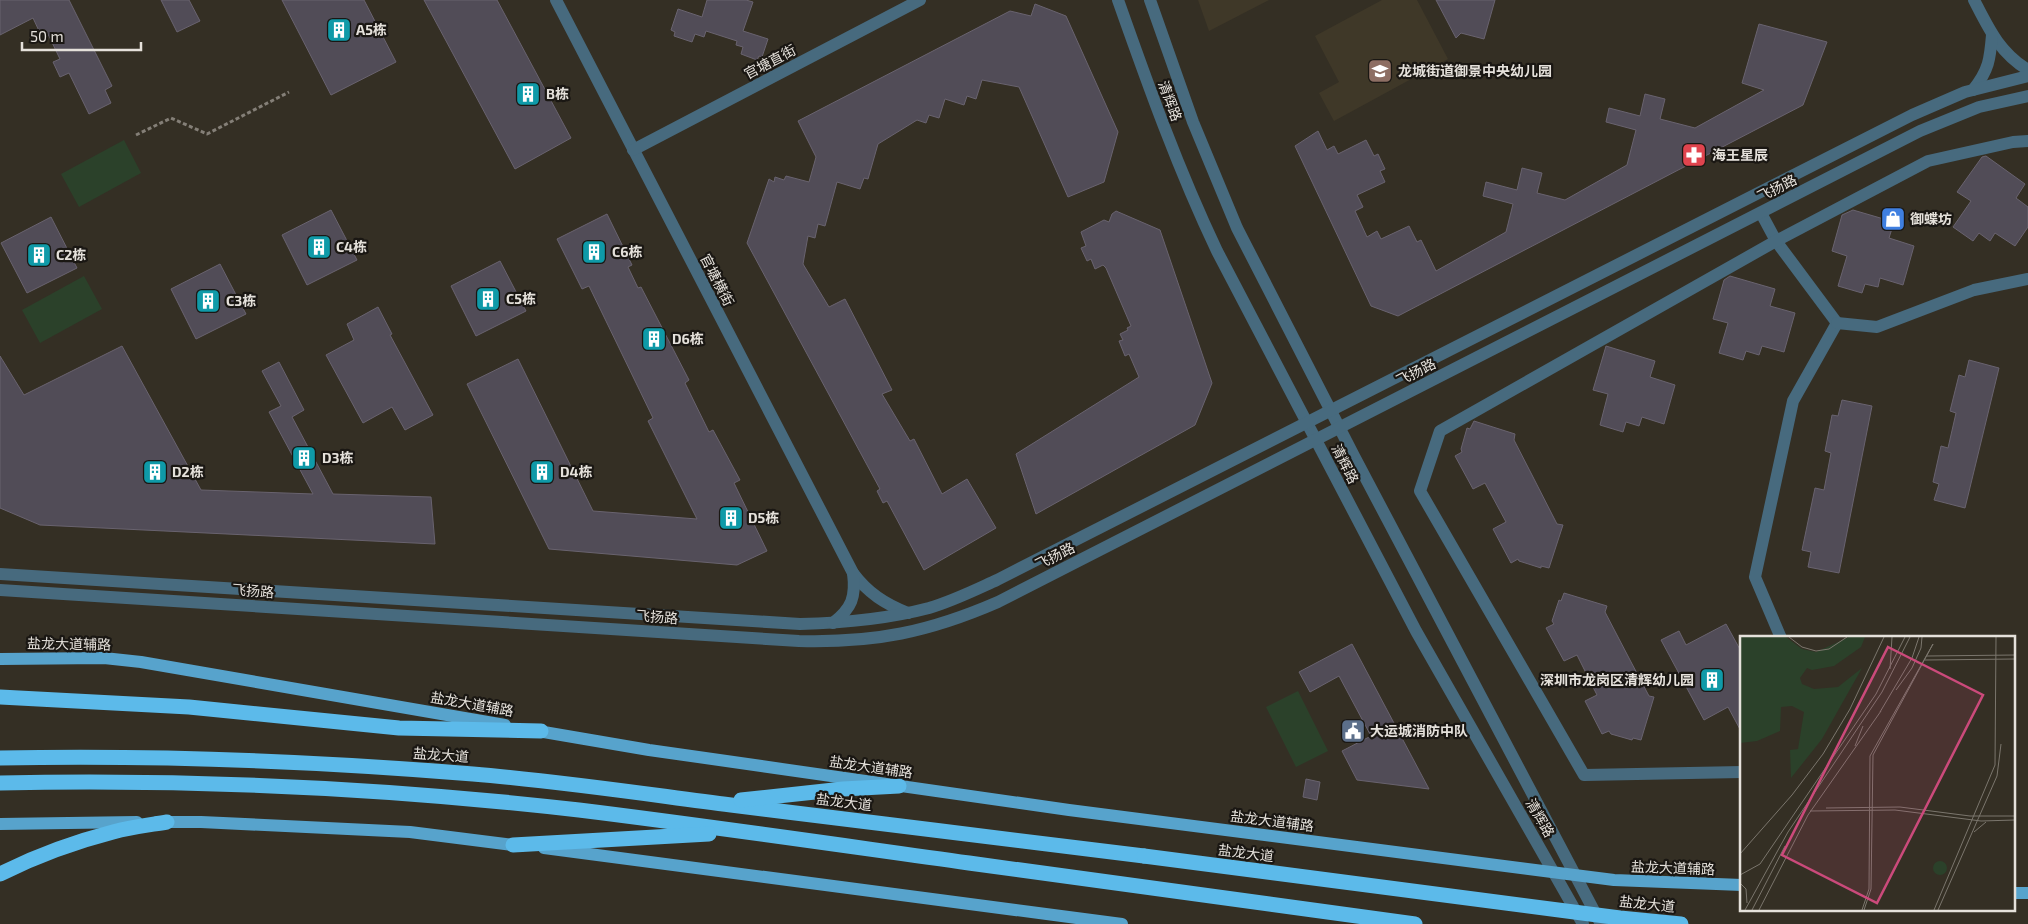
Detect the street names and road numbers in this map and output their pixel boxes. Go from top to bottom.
street label: 官塘直街 [741,41,798,82]
street label: 清辉路 [1155,78,1186,123]
street label: 飞扬路 [1754,170,1799,205]
street label: 官塘横街 [697,251,738,309]
street label: 飞扬路 [1393,354,1438,389]
street label: 清辉路 [1328,441,1363,486]
street label: 飞扬路 [1032,538,1077,573]
street label: 飞扬路 [231,581,275,600]
street label: 飞扬路 [635,607,679,626]
street label: 盐龙大道辅路 [27,634,111,653]
street label: 盐龙大道辅路 [429,688,515,719]
street label: 盐龙大道 [413,744,470,765]
street label: 盐龙大道辅路 [828,752,914,781]
street label: 盐龙大道 [815,790,873,813]
street label: 清辉路 [1523,795,1558,840]
street label: 盐龙大道辅路 [1229,807,1315,834]
street label: 盐龙大道 [1217,841,1275,864]
street label: 盐龙大道辅路 [1631,858,1715,877]
street label: 盐龙大道 [1618,892,1676,915]

